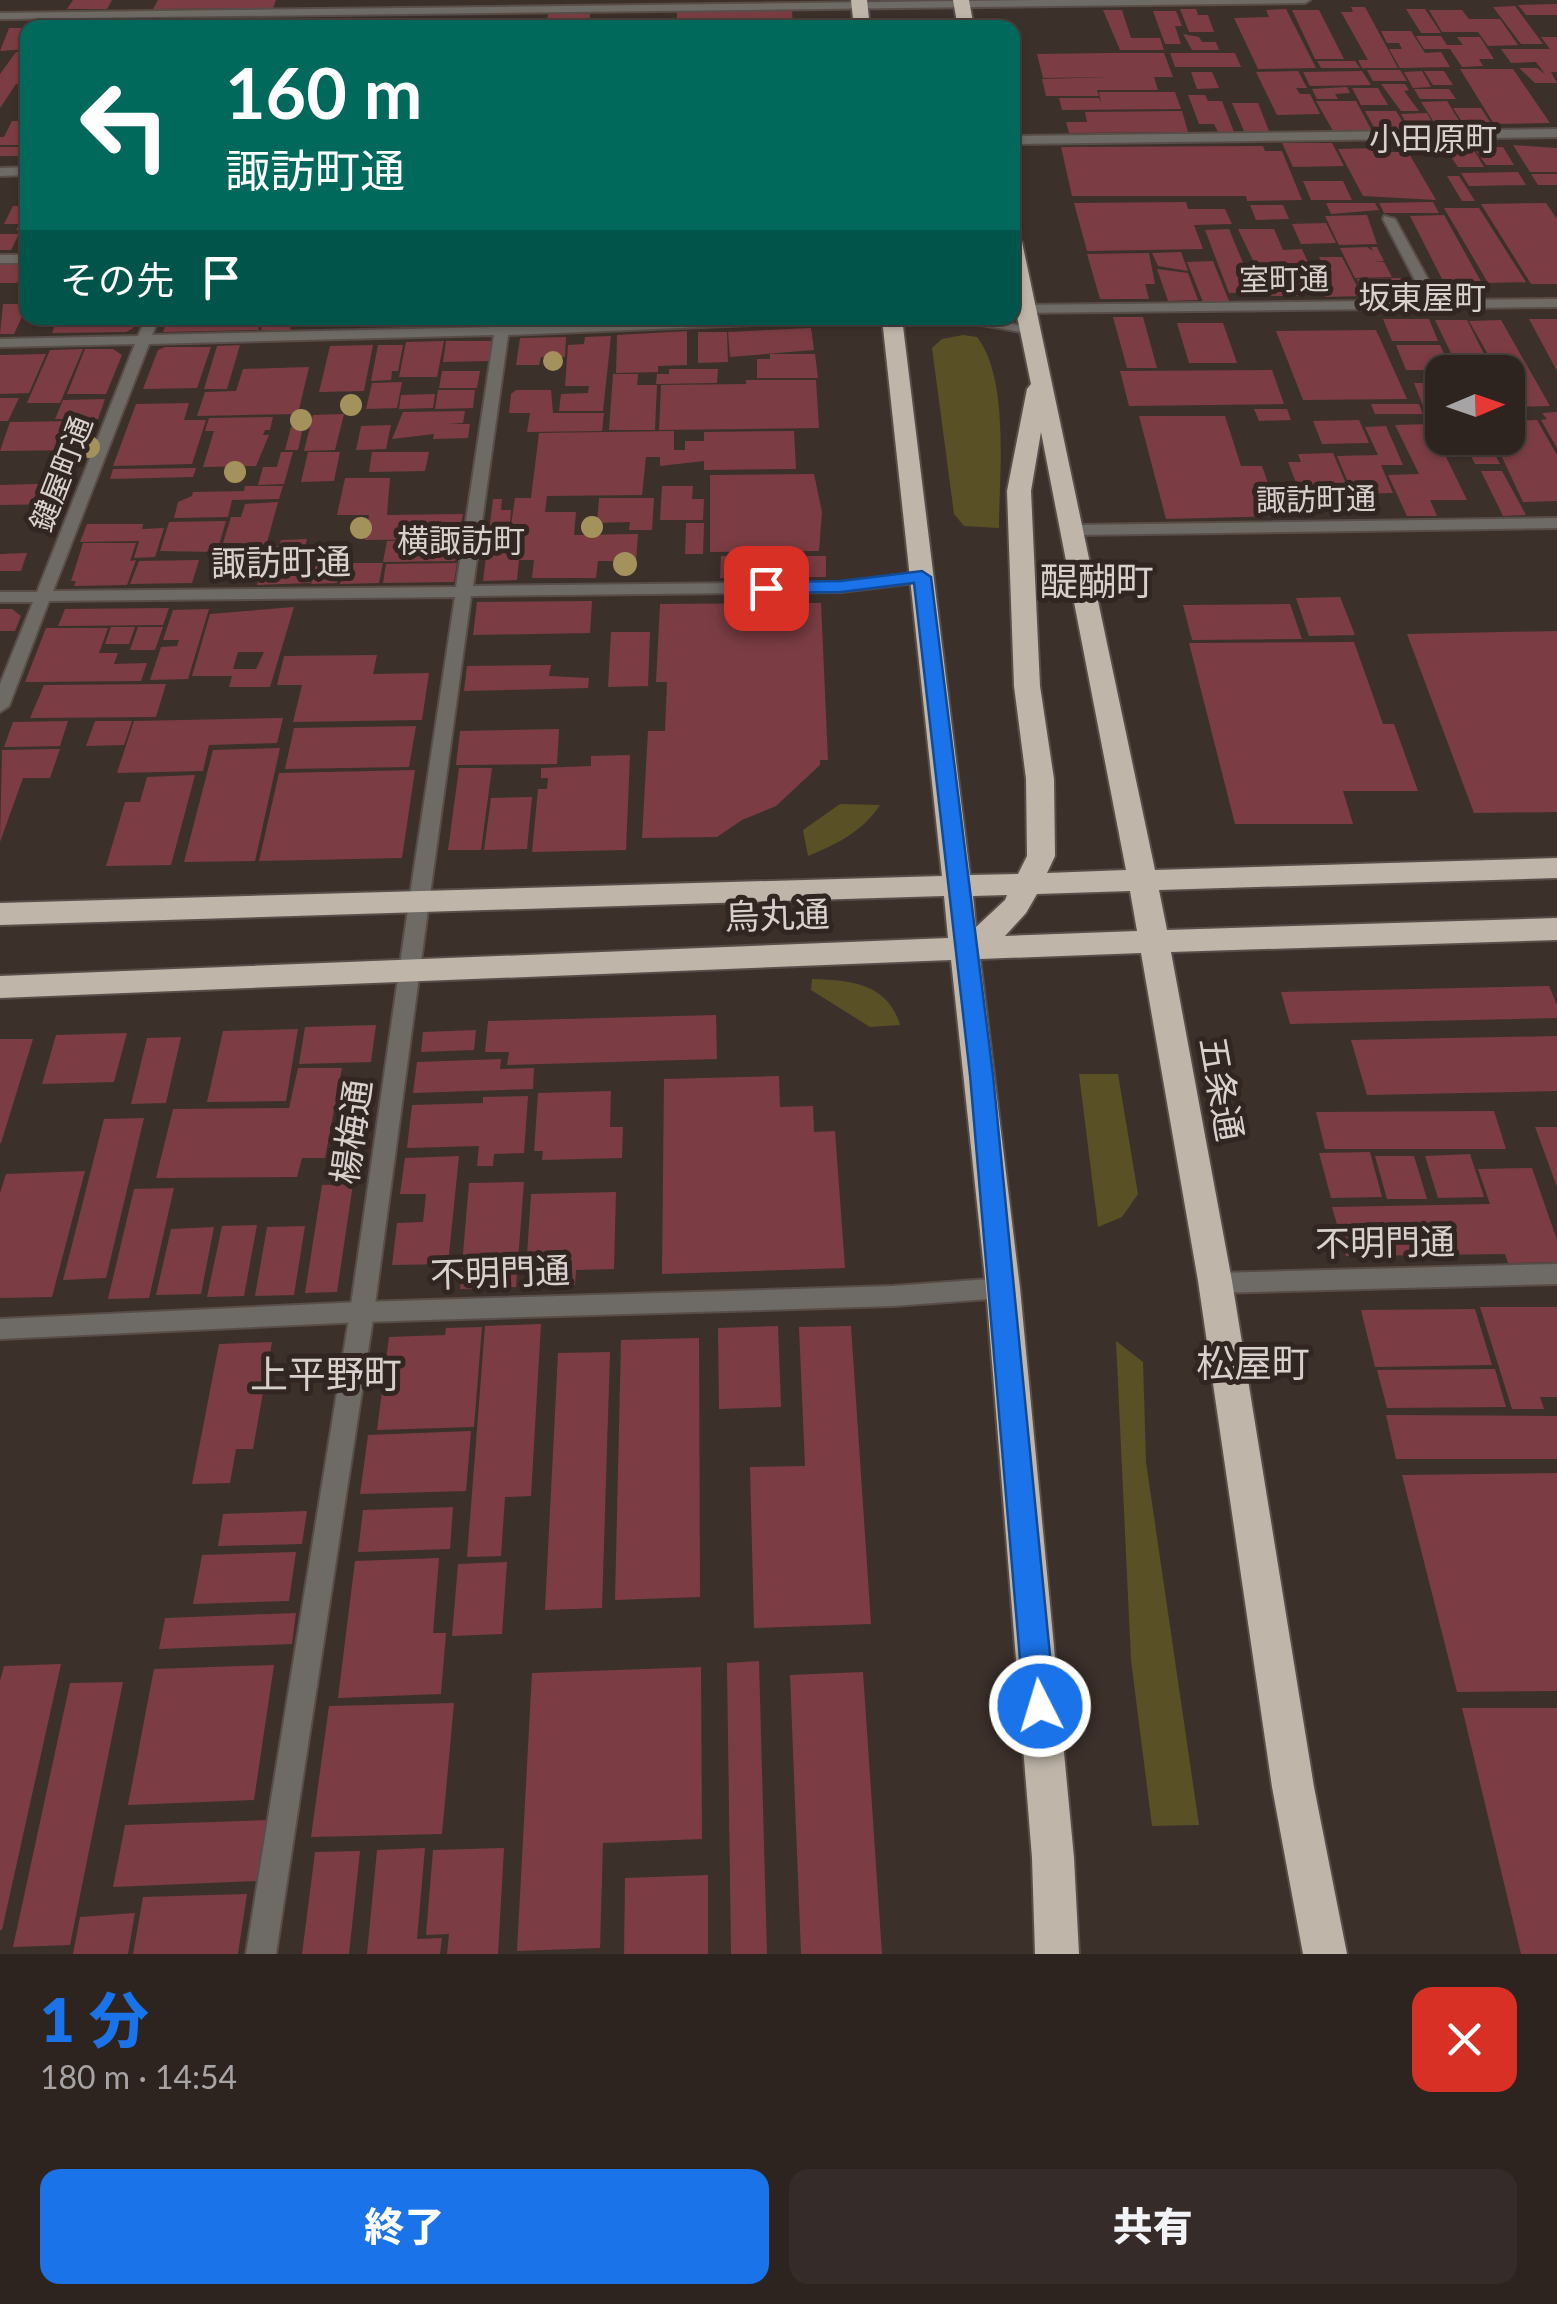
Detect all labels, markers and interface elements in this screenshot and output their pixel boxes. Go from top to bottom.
text: 160 m [225,50,422,134]
icon: left [60,60,190,190]
district label: 小田原町 [1369,118,1497,157]
text: 諏訪町通 [225,143,405,197]
icon: arrive [194,250,249,305]
text: その先 [60,256,174,302]
street label: 室町通 [1239,259,1329,297]
district label: 坂東屋町 [1358,277,1486,316]
north arrow [1425,355,1525,455]
map controls [1425,355,1525,455]
street label: 鍵屋町通 [22,411,98,536]
street label: 諏訪町通 [1256,479,1376,517]
district label: 横諏訪町 [397,520,525,559]
street label: 諏訪町通 [211,539,351,583]
pin [724,546,809,631]
district label: 醍醐町 [1040,557,1154,603]
icon: arrive [739,561,794,616]
street label: 烏丸通 [724,891,830,937]
street label: 五条通 [1193,1033,1253,1144]
street label: 楊梅通 [322,1077,378,1187]
street label: 不明門通 [1315,1219,1455,1263]
street label: 不明門通 [429,1248,571,1294]
district label: 松屋町 [1196,1339,1310,1385]
district label: 上平野町 [250,1350,402,1396]
position arrow [988,1654,1092,1758]
text: 1 分 [40,1983,149,2055]
button: close [1412,1987,1517,2092]
text: 180 m · 14:54 [40,2057,237,2096]
button: 終了 [40,2169,769,2284]
button: 共有 [789,2169,1517,2284]

